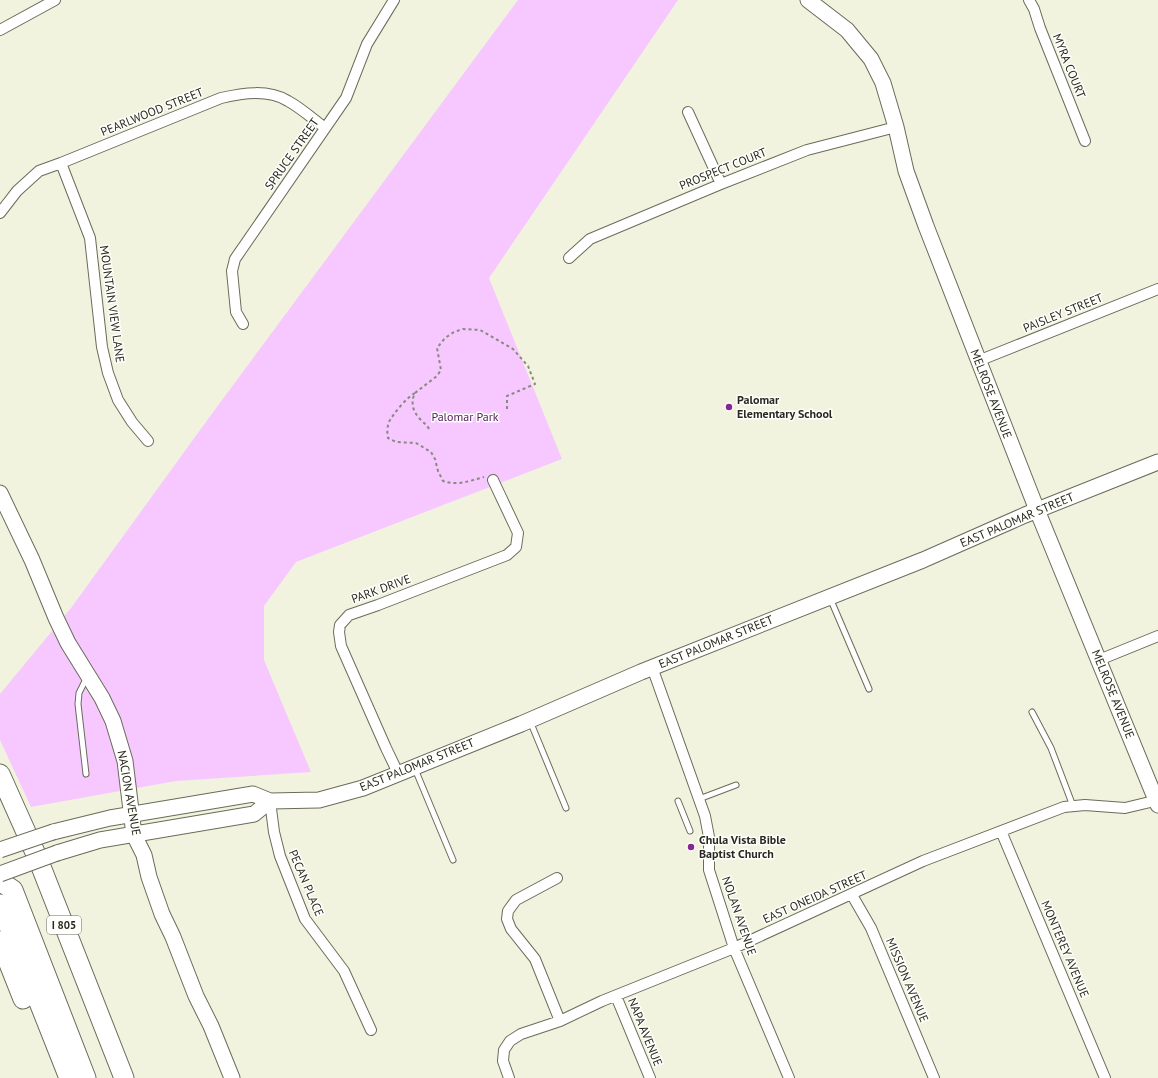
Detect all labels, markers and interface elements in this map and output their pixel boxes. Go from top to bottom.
street label: MYRA COURT [1050,31,1089,101]
street label: PEARLWOOD STREET [98,84,206,139]
street label: SPRUCE STREET [261,115,322,193]
street label: PROSPECT COURT [677,144,769,193]
street label: MOUNTAIN VIEW LANE [97,244,128,364]
street label: PAISLEY STREET [1021,290,1105,335]
street label: MELROSE AVENUE [968,347,1015,441]
place label: Palomar Elementary School [737,392,833,421]
marker: Palomar Elementary School [724,402,734,412]
park label: Palomar Park [431,409,499,424]
street label: EAST PALOMAR STREET [958,489,1076,550]
street label: PARK DRIVE [349,571,413,606]
street label: EAST PALOMAR STREET [656,612,776,671]
street label: MELROSE AVENUE [1089,647,1138,740]
street label: EAST PALOMAR STREET [357,735,477,794]
street label: NACION AVENUE [115,749,144,837]
place label: Chula Vista Bible Baptist Church [699,832,786,861]
marker: Chula Vista Bible Baptist Church [686,842,696,852]
street label: PECAN PLACE [286,847,327,918]
street label: EAST ONEIDA STREET [760,867,869,926]
street label: NOLAN AVENUE [719,874,760,957]
street label: MONTEREY AVENUE [1038,898,1093,999]
road number: I 805 [47,916,81,934]
street label: MISSION AVENUE [883,935,932,1024]
street label: NAPA AVENUE [625,995,666,1068]

